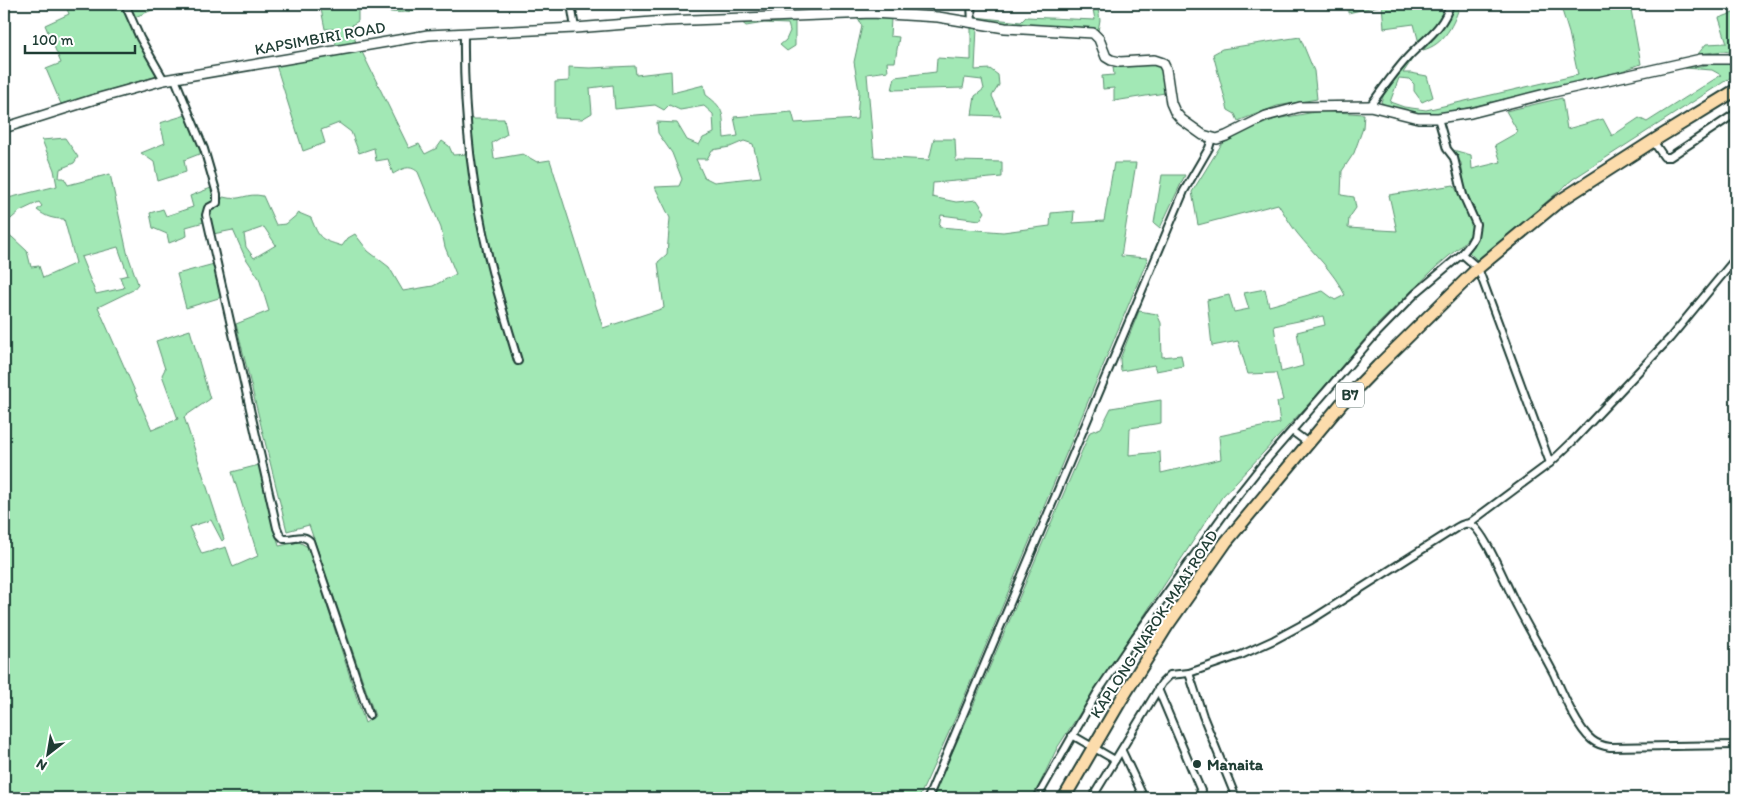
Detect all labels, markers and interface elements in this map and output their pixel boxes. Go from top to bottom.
street label: KAPSIMBIRI ROAD [253,17,387,59]
scale bar [25,22,135,54]
text: 100 m [32,31,74,49]
road number: B7 [1336,382,1364,408]
street label: KAPLONG-NAROK-MAAI ROAD [1086,526,1222,722]
north arrow [22,730,72,780]
text: N [33,755,50,774]
place label: Manaita [1207,755,1264,774]
marker: Manaita [1191,758,1203,770]

